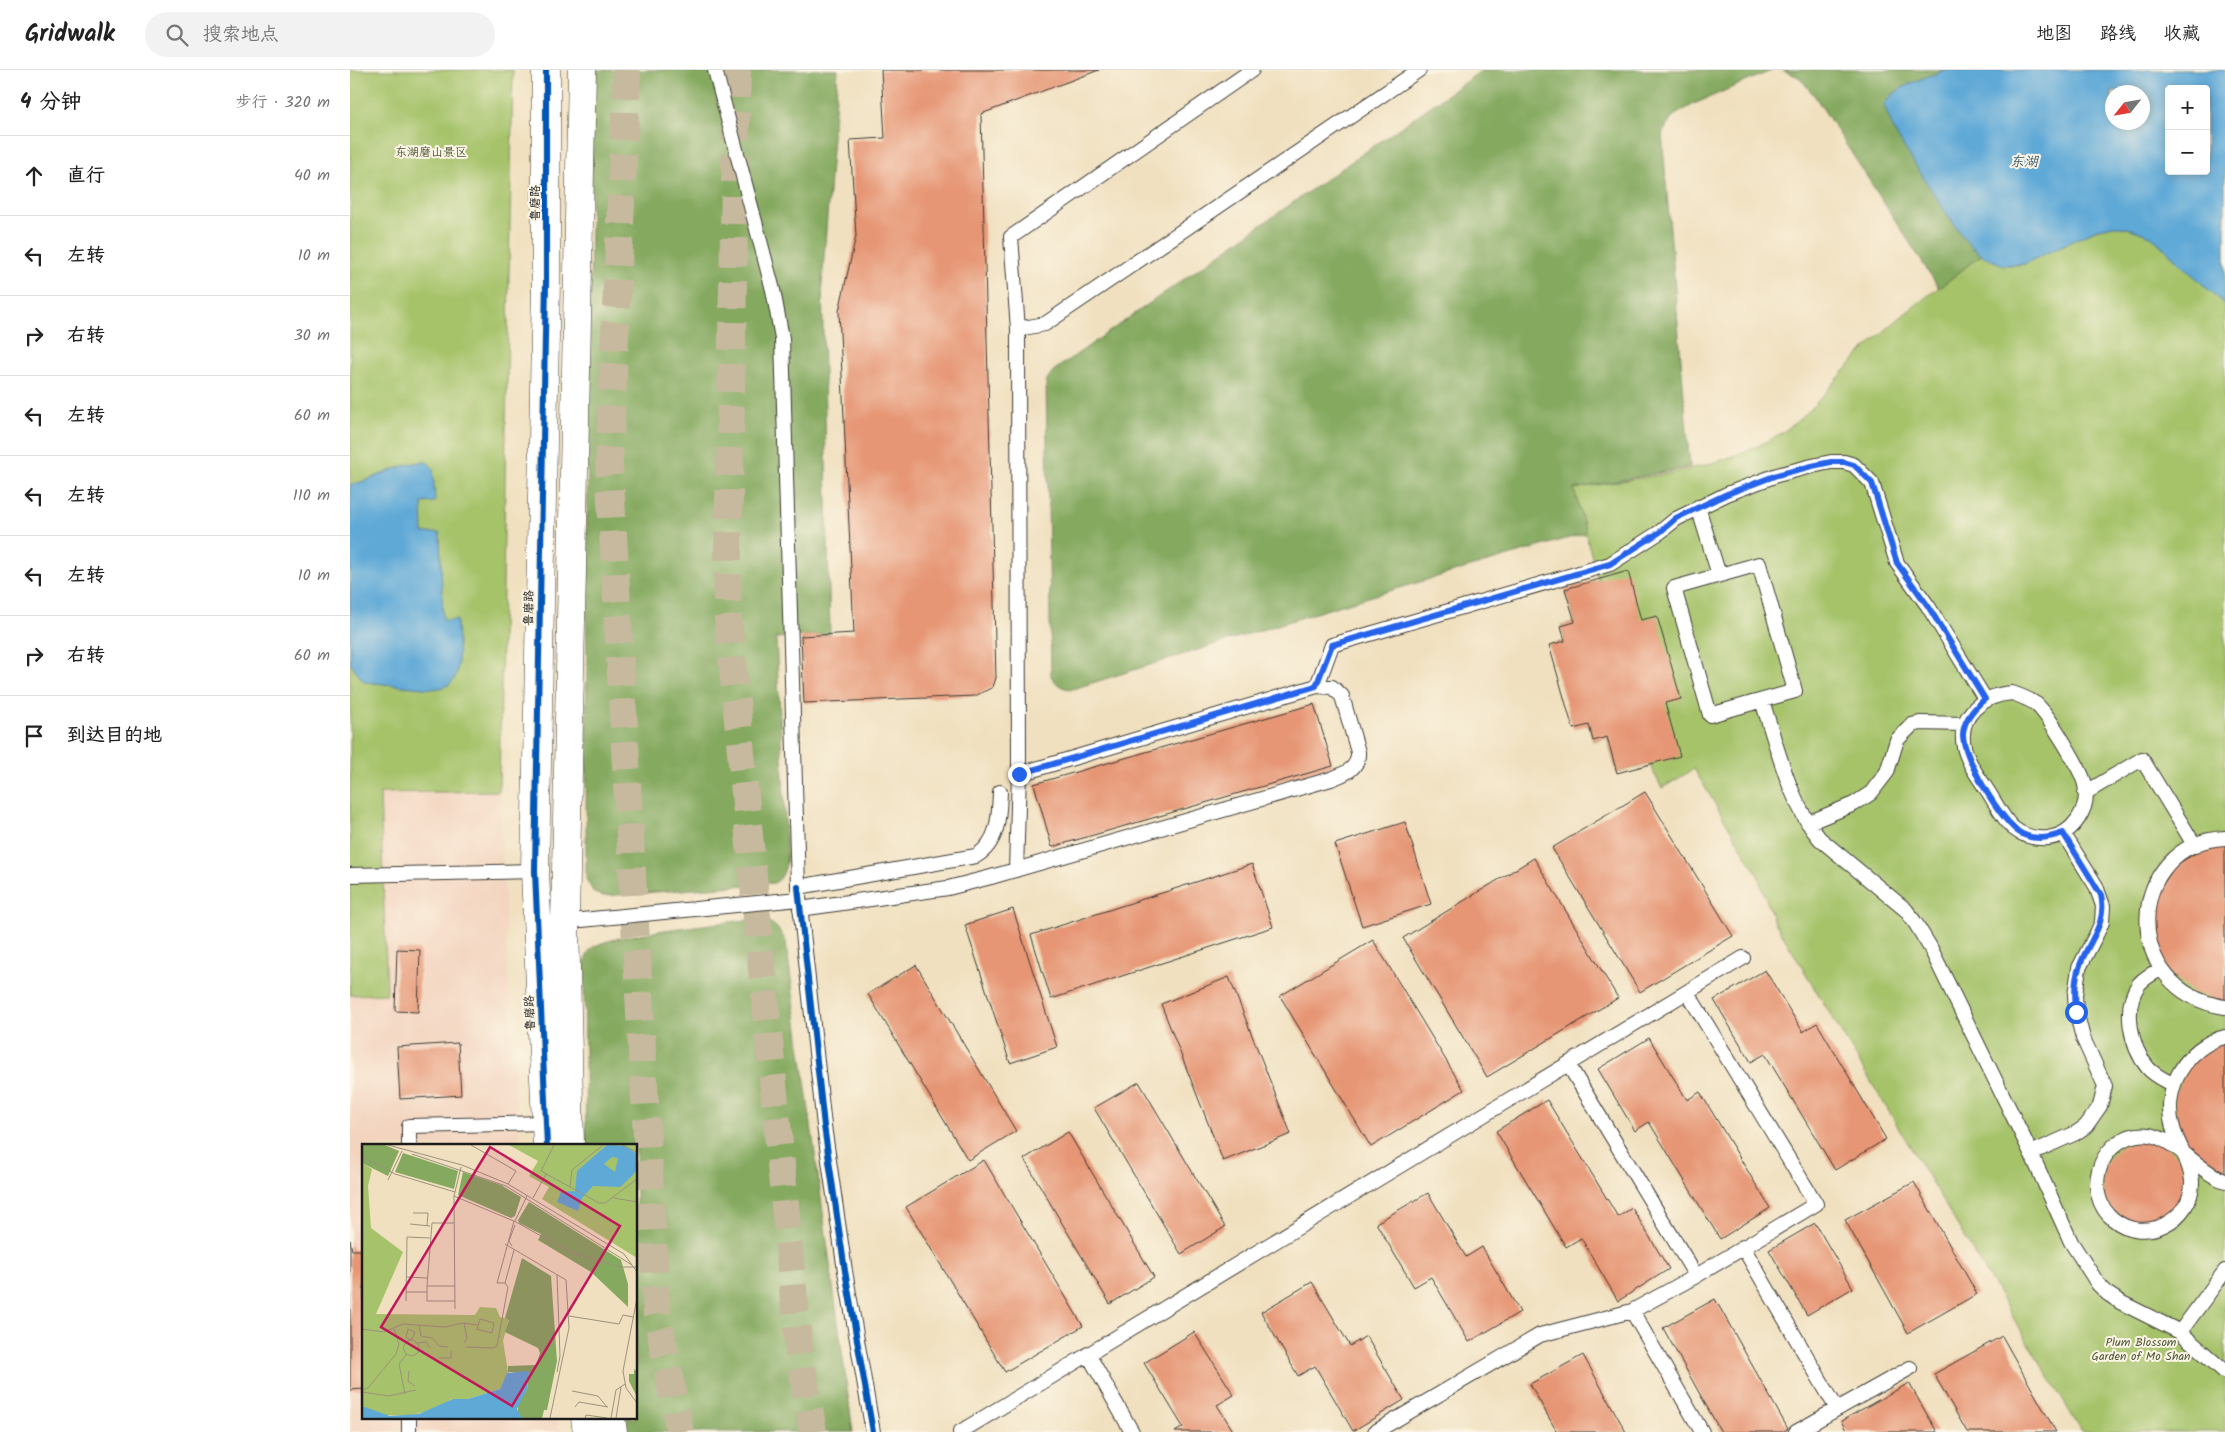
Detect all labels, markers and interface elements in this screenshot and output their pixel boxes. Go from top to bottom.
search box [145,12,495,57]
text: Gridwalk [25,15,115,54]
text: 搜索地点 [203,20,279,50]
text: 地图 [2036,20,2072,49]
text: 路线 [2100,20,2136,49]
text: 收藏 [2164,20,2200,49]
icon: search [163,21,191,49]
north arrow [2105,85,2150,130]
map controls [2165,85,2210,175]
button: + [2165,85,2210,130]
text: 4 分钟 [20,86,82,119]
text: 步行 · 320 m [236,90,330,115]
button: − [2165,130,2210,175]
park label: 东湖磨山景区 [395,143,467,162]
water label: 东湖 [2010,151,2040,173]
text: 直行 [67,161,105,191]
icon: ahead [20,162,48,190]
text: 40 m [294,163,330,188]
street label: 鲁磨路 [526,185,545,221]
text: 左转 [67,241,105,271]
icon: left [20,242,48,270]
text: 10 m [298,243,330,268]
text: 右转 [67,321,105,351]
icon: right [20,322,48,350]
text: 30 m [294,323,330,348]
text: 左转 [67,401,105,431]
icon: left [20,402,48,430]
text: 60 m [294,403,330,428]
text: 左转 [67,481,105,511]
icon: left [20,482,48,510]
text: 110 m [293,483,330,508]
text: 左转 [67,561,105,591]
icon: left [20,562,48,590]
text: 10 m [298,563,330,588]
street label: 鲁磨路 [519,590,539,626]
text: 右转 [67,641,105,671]
icon: right [20,642,48,670]
text: 60 m [294,643,330,668]
text: 到达目的地 [67,721,162,751]
icon: arrive [20,722,48,750]
route end [1008,763,1031,786]
street label: 鲁磨路 [520,995,540,1031]
route start [2065,1001,2088,1024]
inset map [362,1144,638,1420]
park label: Plum Blossom Garden of Mo Shan [2092,1333,2190,1366]

